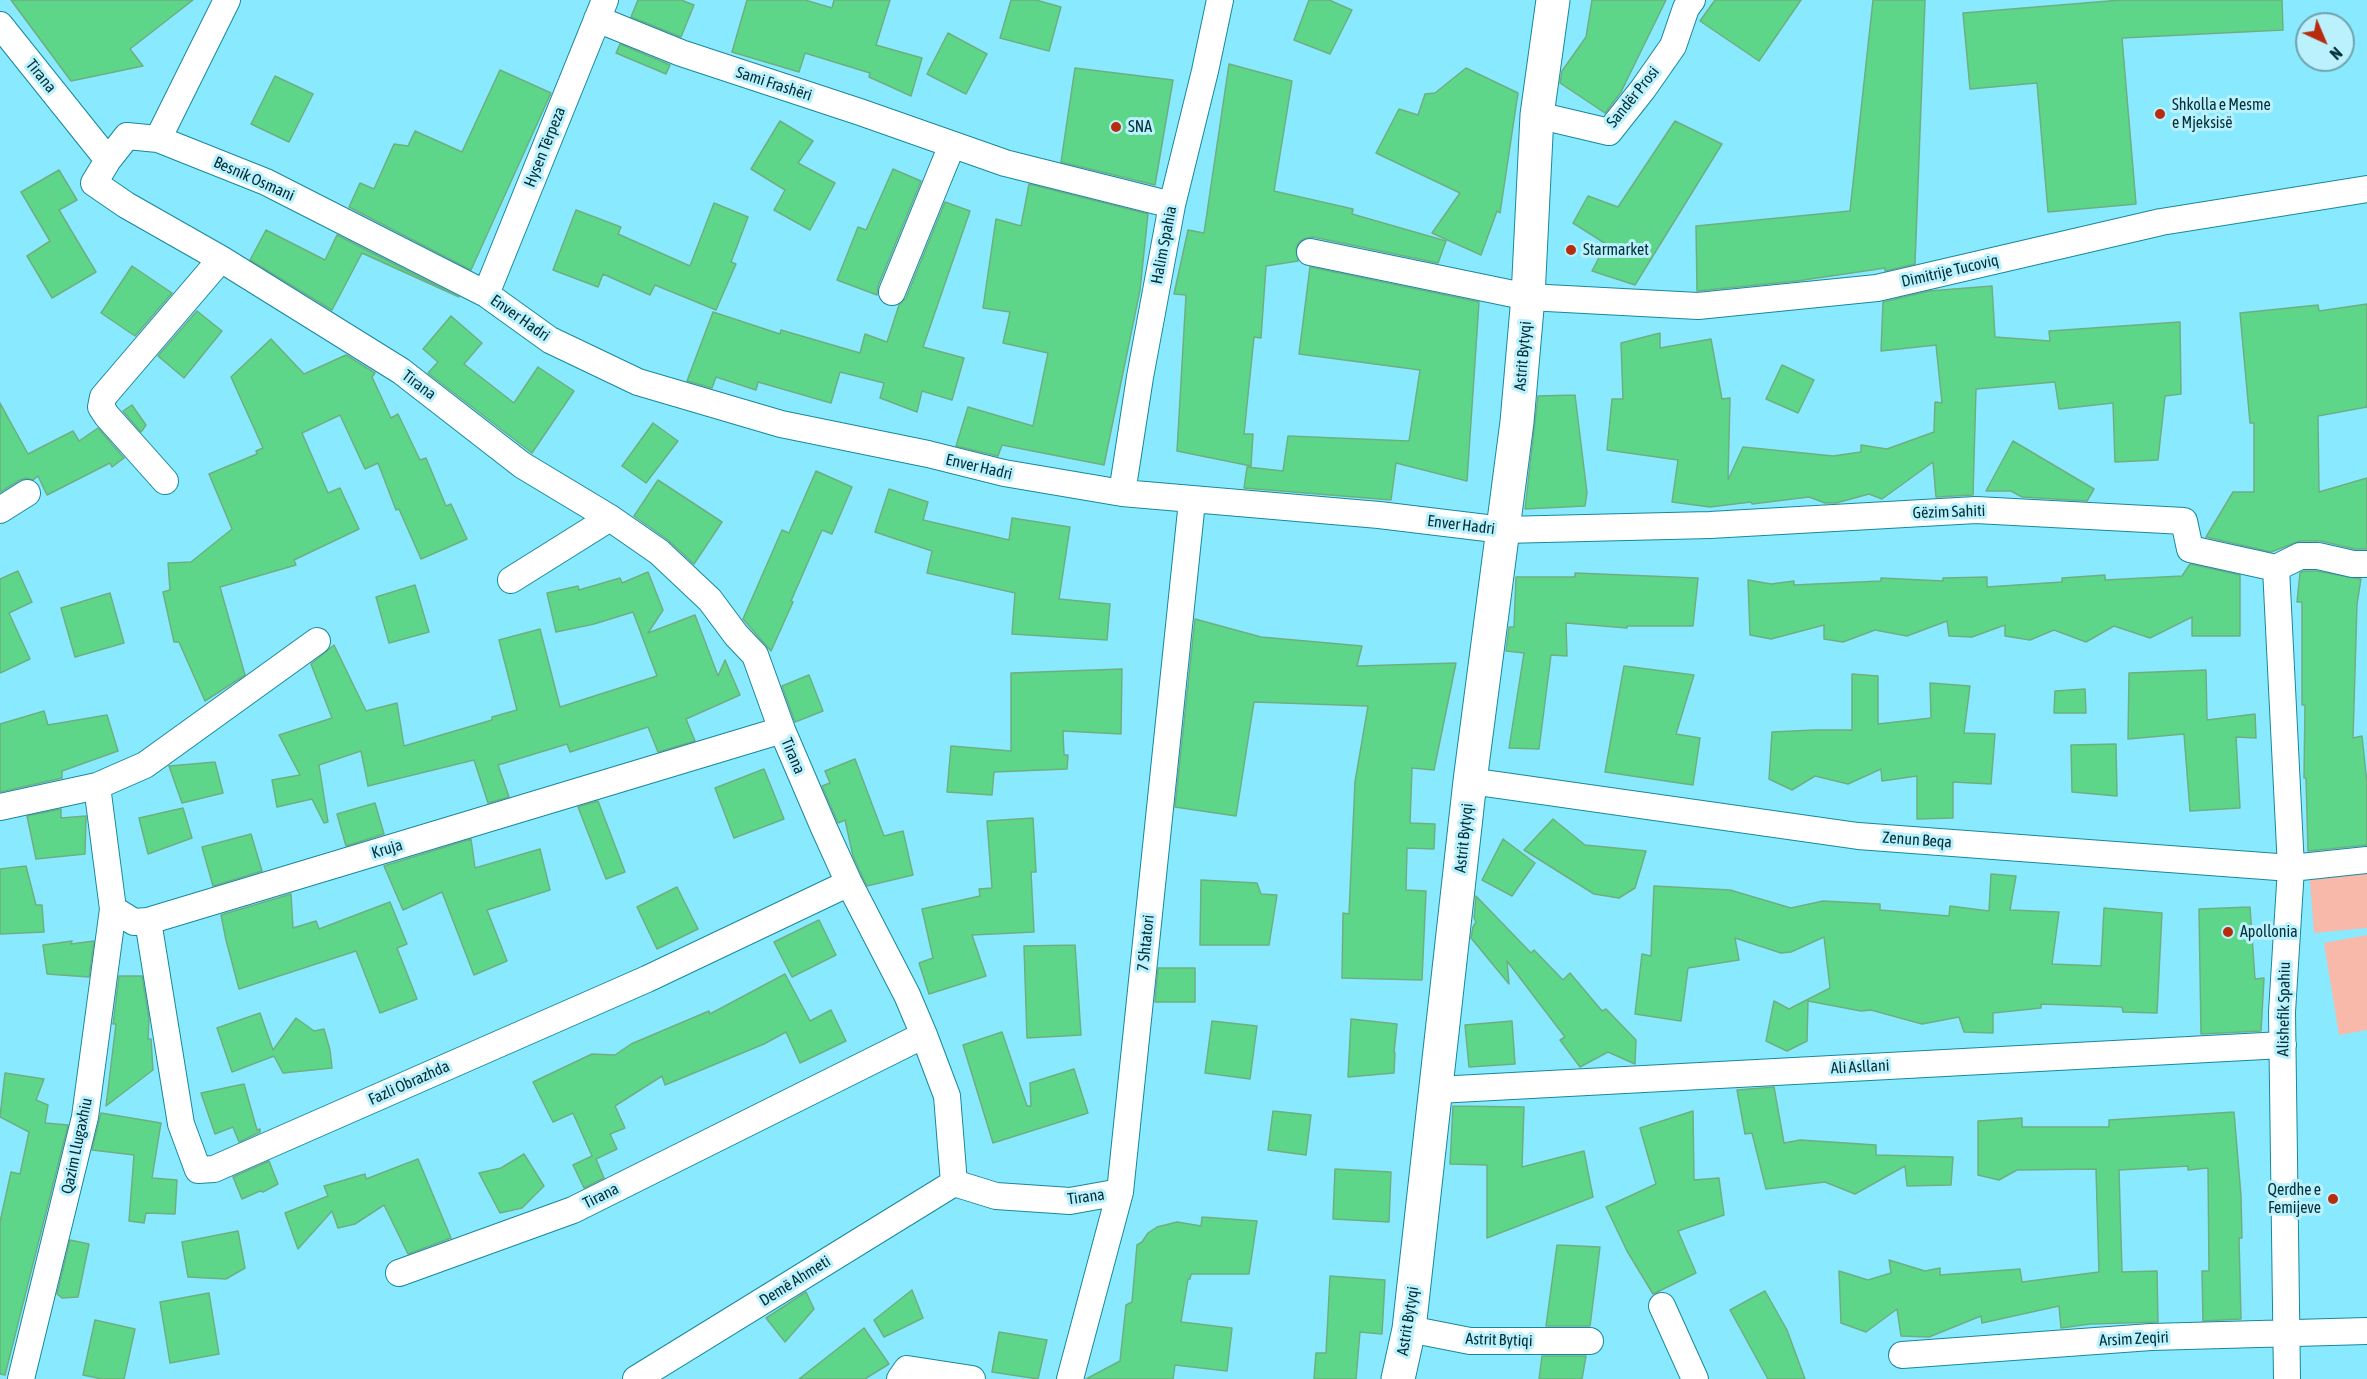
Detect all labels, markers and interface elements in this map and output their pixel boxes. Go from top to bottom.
north arrow [2295,12,2355,72]
text: N [2326,44,2346,63]
street label: Tirana [22,55,60,97]
street label: Sami Frashëri [734,63,814,105]
street label: Sandër Prosi [1603,63,1663,131]
place label: Shkolla e Mesme e Mjeksisë [2172,95,2271,133]
street label: Hysen Tërpeza [520,104,570,190]
marker: Shkolla e Mesme e Mjeksisë [2153,107,2167,121]
place label: SNA [1128,117,1152,137]
marker: SNA [1109,120,1123,134]
street label: Besnik Osmani [211,153,297,205]
street label: Halim Spahia [1147,204,1181,286]
place label: Starmarket [1583,240,1649,260]
marker: Starmarket [1564,243,1578,257]
street label: Dimitrije Tucoviq [1900,251,2000,291]
street label: Enver Hadri [487,291,553,345]
street label: Astrit Bytyqi [1510,320,1536,392]
street label: Tirana [398,366,440,404]
street label: Enver Hadri [944,450,1014,484]
street label: Gëzim Sahiti [1912,501,1986,523]
street label: Enver Hadri [1426,511,1496,539]
street label: Tirana [777,735,809,777]
street label: Astrit Bytyqi [1451,802,1477,874]
street label: Zenun Beqa [1882,828,1952,852]
street label: Kruja [369,835,405,863]
street label: 7 Shtatori [1133,914,1159,972]
place label: Apollonia [2240,922,2298,942]
marker: Apollonia [2221,925,2235,939]
street label: Alishefik Spahiu [2274,962,2294,1056]
street label: Ali Asllani [1830,1056,1890,1078]
street label: Fazli Obrazhda [365,1057,453,1109]
street label: Qazim Llugaxhiu [57,1096,97,1196]
street label: Tirana [580,1179,622,1213]
place label: Qerdhe e Femijeve [2268,1180,2321,1218]
street label: Tirana [1066,1185,1106,1209]
marker: Qerdhe e Femijeve [2326,1192,2340,1206]
street label: Demë Ahmeti [756,1252,834,1310]
street label: Astrit Bytyqi [1393,1285,1423,1357]
street label: Arsim Zeqiri [2099,1328,2169,1350]
street label: Astrit Bytiqi [1465,1329,1533,1351]

